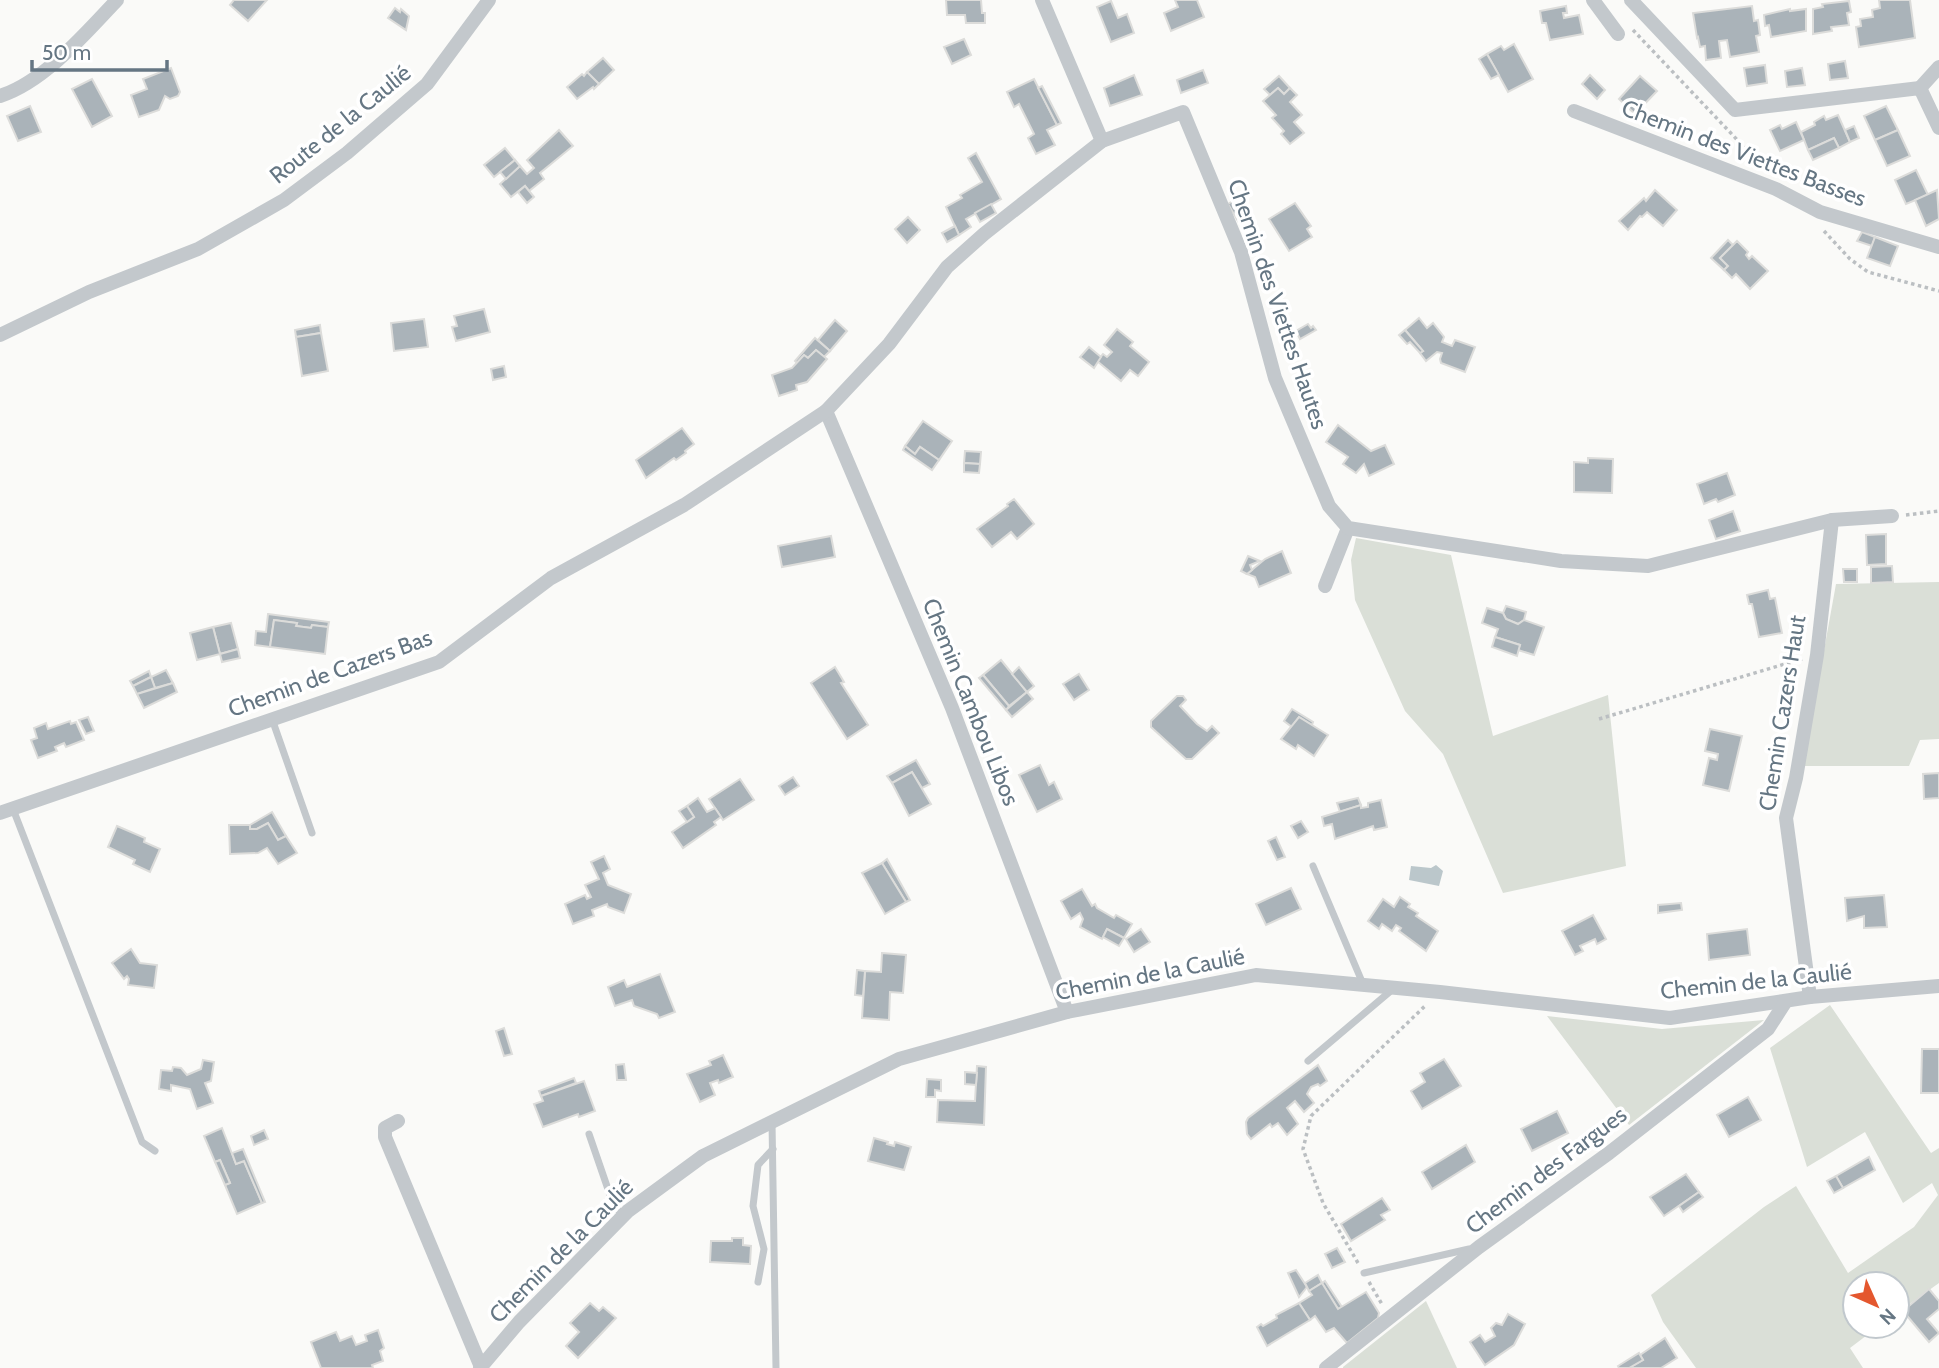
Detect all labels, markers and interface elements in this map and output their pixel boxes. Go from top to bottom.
scale bar [32,28,166,72]
text: 50 m [42,40,91,65]
street label: Route de la Caulié [264,58,416,189]
street label: Chemin des Viettes Basses [1618,93,1870,213]
street label: Chemin des Viettes Hautes [1222,175,1334,433]
street label: Chemin Cambou Libos [917,594,1025,810]
street label: Chemin Cazers Haut [1753,613,1811,813]
street label: Chemin de Cazers Bas [224,623,436,723]
street label: Chemin de la Caulié [1053,942,1247,1006]
street label: Chemin de la Caulié [1659,957,1853,1005]
street label: Chemin des Fargues [1460,1100,1632,1240]
street label: Chemin de la Caulié [483,1173,639,1329]
north arrow [1841,1270,1911,1340]
text: N [1875,1304,1901,1330]

